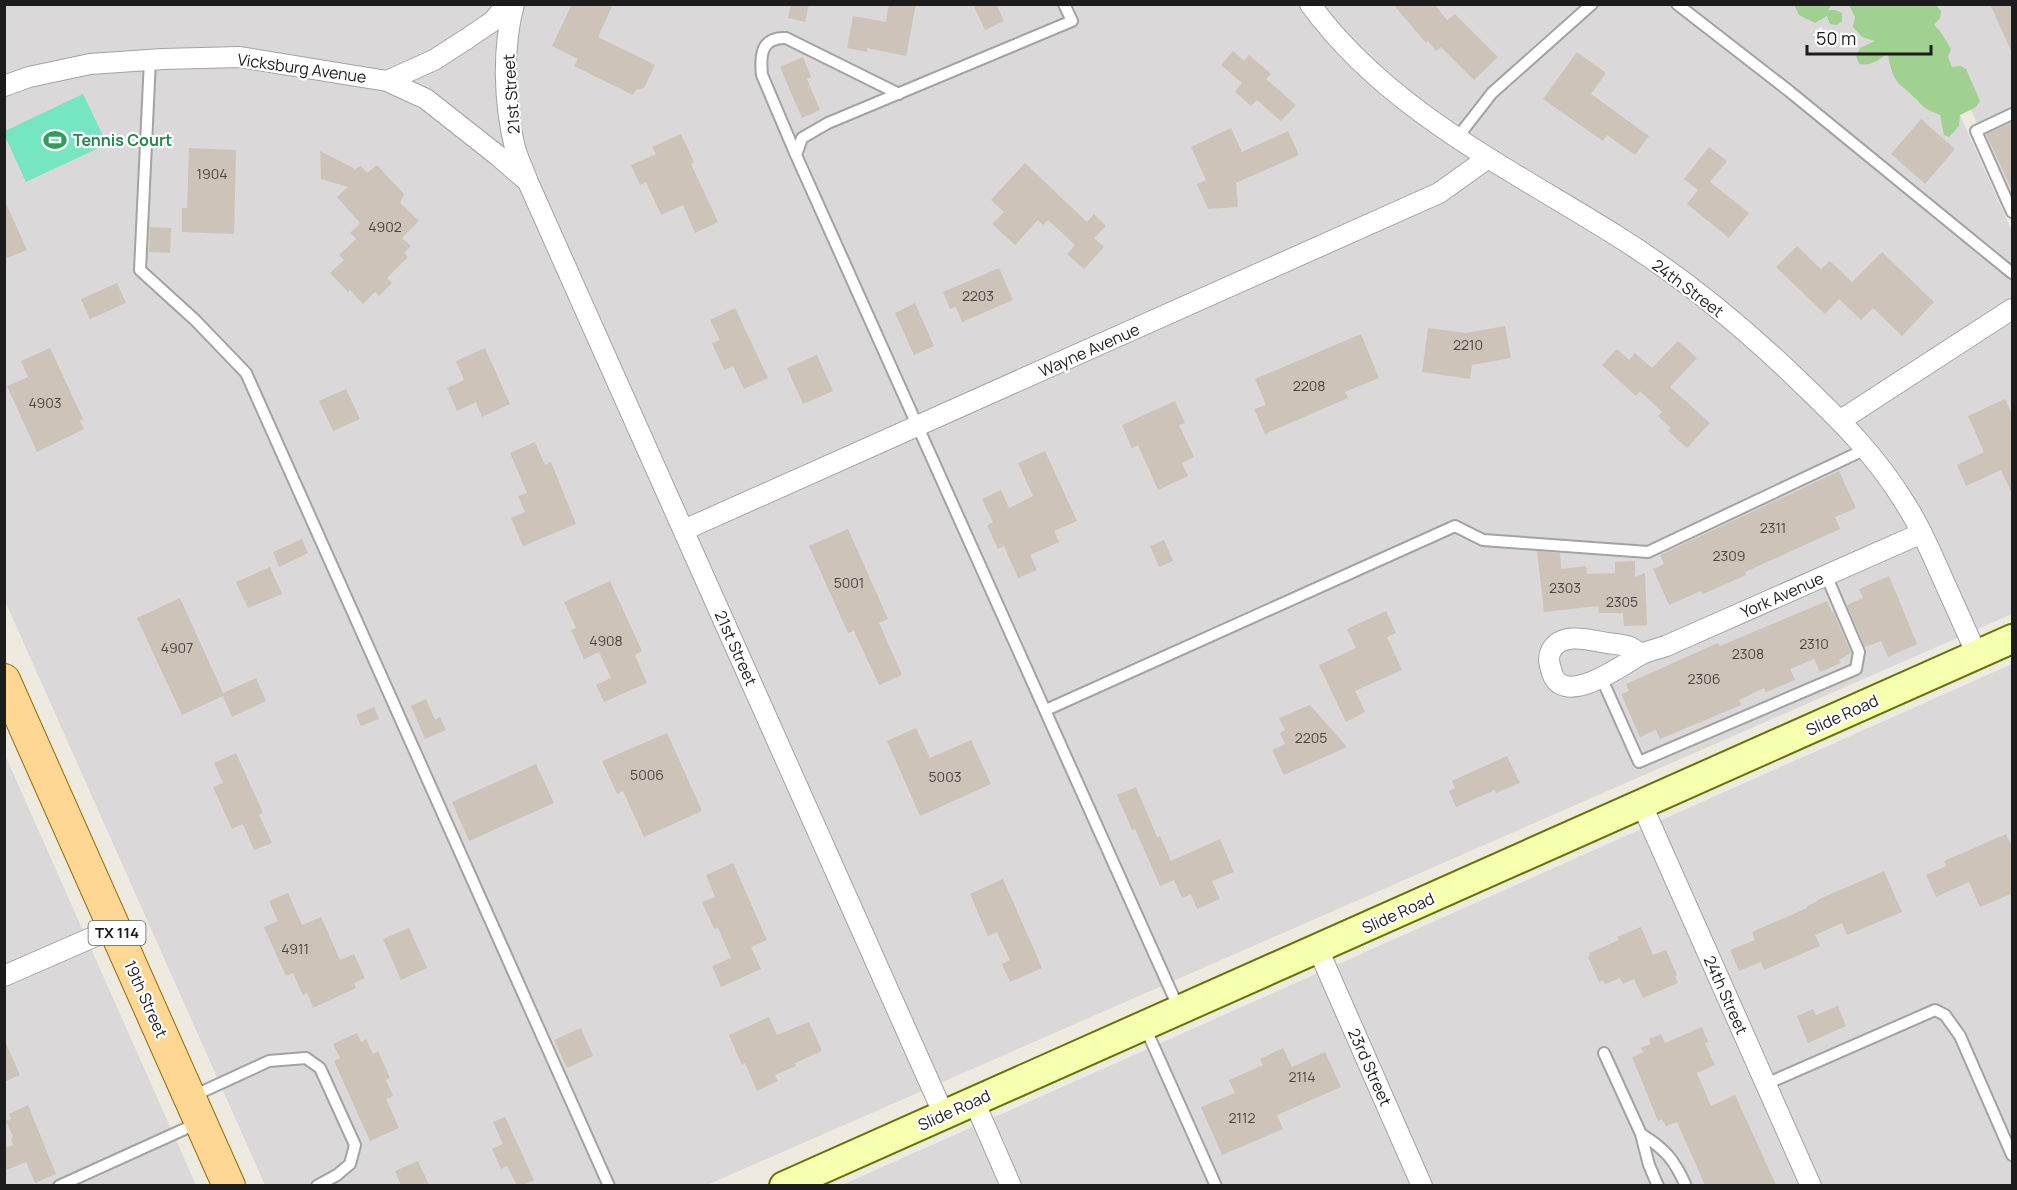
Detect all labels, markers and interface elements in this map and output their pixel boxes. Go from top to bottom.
scale bar [1807,18,1932,56]
text: 50 m [1816,26,1856,50]
street label: Vicksburg Avenue [236,48,368,88]
street label: 21st Street [497,53,525,135]
sports icon: Tennis Court [42,127,68,153]
place label: Tennis Court [73,129,172,151]
house number: 1904 [197,164,227,183]
house number: 4902 [368,217,402,236]
street label: 24th Street [1648,254,1728,322]
house number: 2203 [962,286,994,305]
street label: Wayne Avenue [1035,318,1143,382]
house number: 2210 [1453,335,1483,354]
house number: 2208 [1293,376,1325,395]
house number: 4903 [28,393,62,412]
house number: 2311 [1760,518,1786,537]
house number: 2309 [1713,546,1745,565]
street label: York Avenue [1737,567,1827,623]
house number: 5001 [834,573,864,592]
house number: 2303 [1549,578,1581,597]
house number: 2305 [1606,592,1638,611]
street label: 21st Street [710,607,762,689]
house number: 4908 [589,631,623,650]
house number: 2310 [1799,634,1829,653]
house number: 4907 [161,638,193,657]
house number: 2308 [1732,644,1764,663]
house number: 2306 [1688,669,1720,688]
street label: Slide Road [1802,689,1882,741]
house number: 2205 [1295,728,1327,747]
house number: 5006 [630,765,664,784]
house number: 5003 [929,767,961,786]
street label: Slide Road [1358,887,1438,939]
road number: TX 114 [88,921,146,945]
house number: 4911 [281,939,309,958]
street label: 24th Street [1699,952,1753,1038]
street label: 19th Street [119,957,173,1041]
street label: 23rd Street [1343,1024,1397,1110]
house number: 2114 [1288,1067,1316,1086]
street label: Slide Road [914,1084,994,1136]
house number: 2112 [1229,1108,1255,1127]

